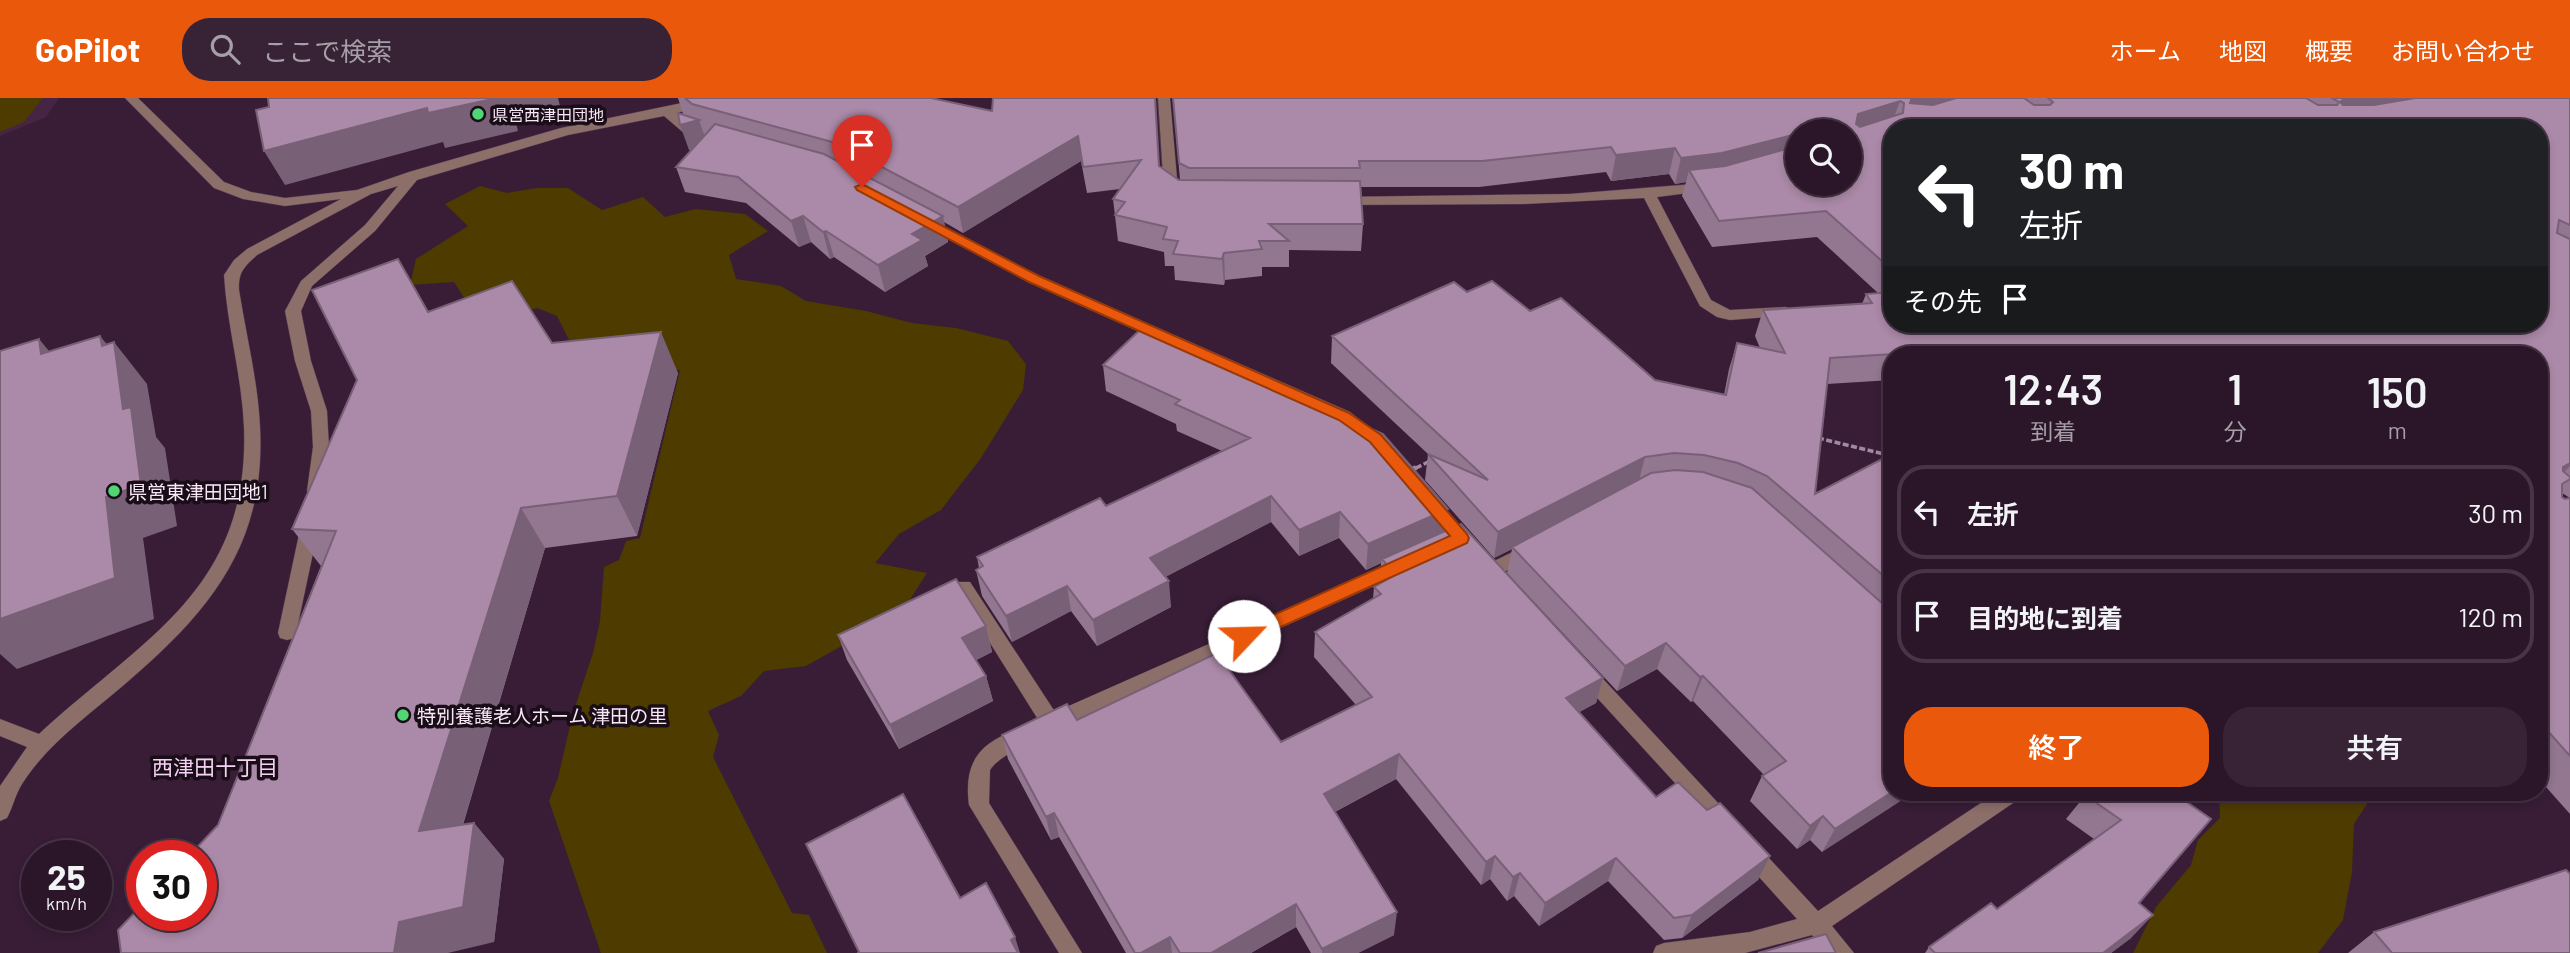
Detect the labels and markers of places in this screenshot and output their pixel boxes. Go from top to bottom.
place label: 県営西津田団地 [492,105,604,124]
marker: 県営西津田団地 [470,106,486,122]
pin [832,115,892,187]
place label: 県営東津田団地1 [128,480,268,503]
marker: 県営東津田団地1 [106,483,122,499]
place label: 特別養護老人ホーム 津田の里 [417,704,667,727]
marker: 特別養護老人ホーム 津田の里 [395,707,411,723]

